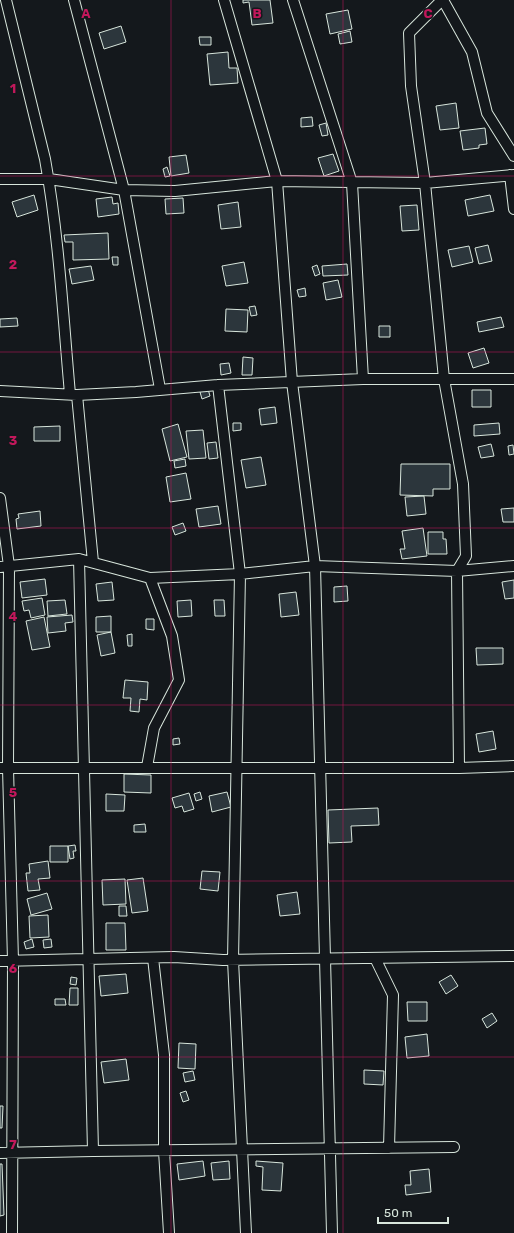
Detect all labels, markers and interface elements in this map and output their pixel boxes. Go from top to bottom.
text: A [81,6,91,21]
text: B [252,6,262,21]
text: C [423,6,433,21]
text: 1 [10,81,16,96]
text: 2 [9,257,17,272]
text: 3 [9,433,18,448]
text: 4 [9,609,18,624]
text: 5 [9,785,17,800]
text: 6 [9,961,18,976]
text: 7 [9,1137,17,1152]
scale bar [378,1199,448,1225]
text: 50 m [384,1206,412,1220]

